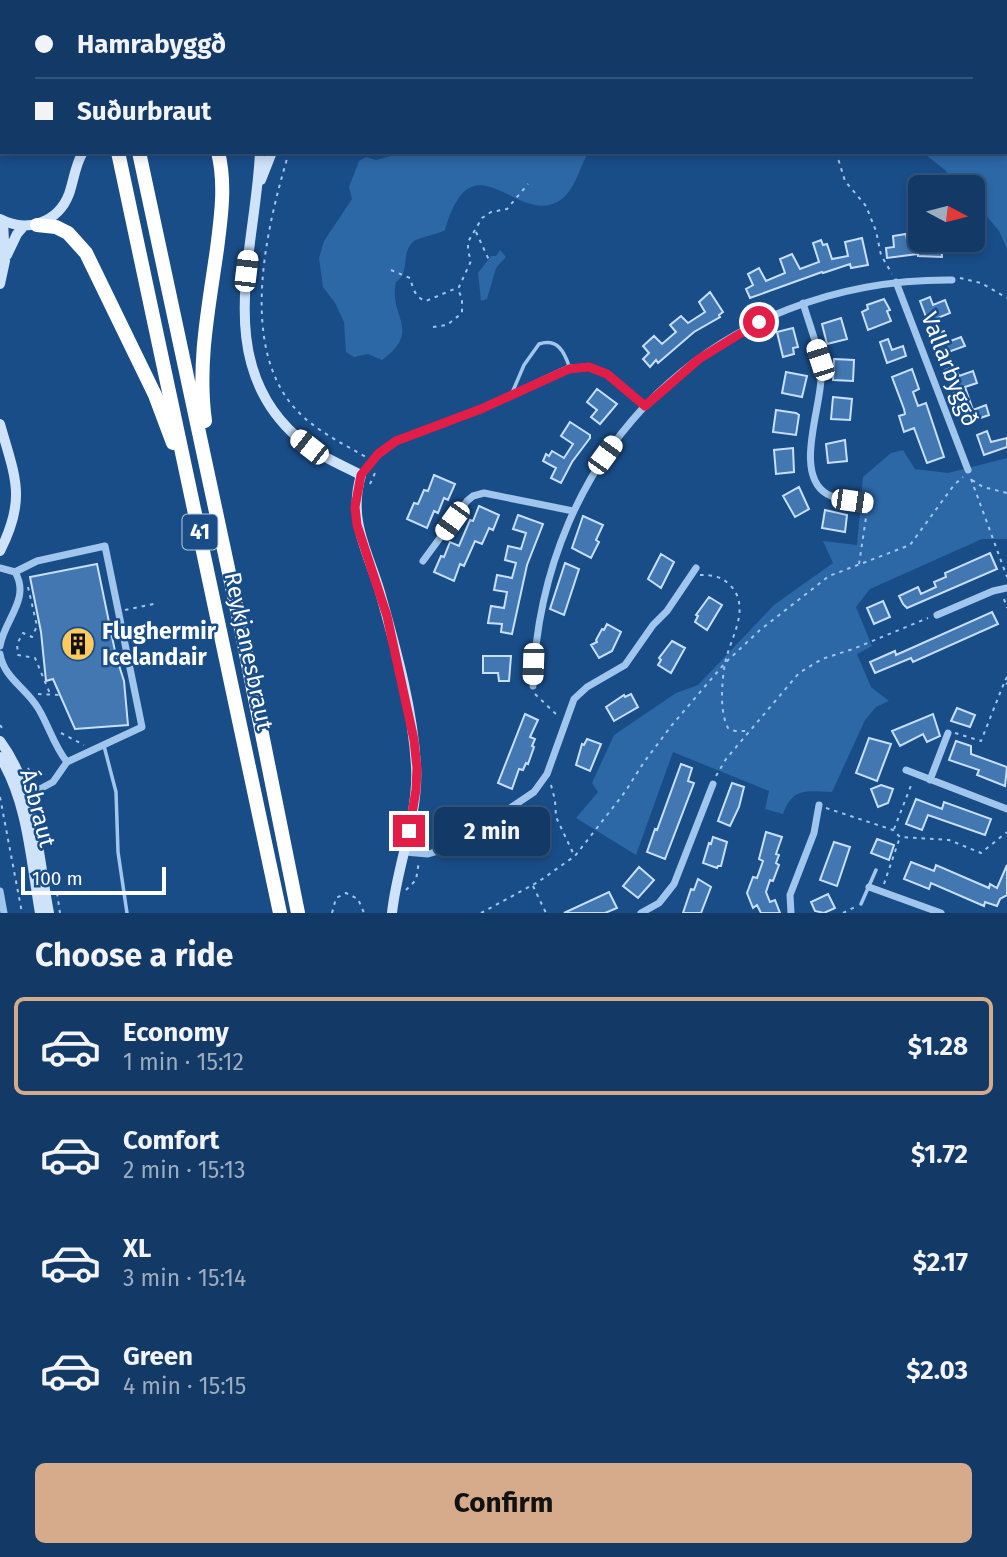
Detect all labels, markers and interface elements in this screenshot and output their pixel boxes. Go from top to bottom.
text: Hamrabyggð [77,29,226,60]
text: Suðurbraut [77,96,211,127]
north arrow [908,175,985,252]
map controls [908,175,985,252]
car [234,249,259,293]
route start [743,306,775,338]
street label: Vallarbyggð [915,308,985,430]
car [804,337,837,383]
car [286,426,333,468]
car [585,432,626,478]
car [830,488,875,514]
car [432,498,473,544]
road number: 41 [182,514,218,550]
street label: Reykjanesbraut [219,569,280,733]
place label: Flughermir Icelandair [102,617,217,671]
building icon: Flughermir Icelandair [59,625,97,663]
car [522,643,545,685]
street label: Ásbraut [14,766,63,851]
callout: 2 min [434,806,549,856]
route end [393,815,425,847]
text: 2 min [464,817,520,845]
scale bar [21,864,166,896]
text: 100 m [32,867,83,890]
text: Choose a ride [35,936,233,974]
icon: car [39,1015,102,1078]
text: Economy [123,1017,229,1048]
text: $1.28 [908,1031,968,1062]
text: 1 min · 15:12 [123,1048,244,1076]
icon: car [39,1123,102,1186]
text: Comfort [123,1125,219,1156]
text: $1.72 [911,1139,968,1170]
text: 2 min · 15:13 [123,1156,245,1184]
icon: car [39,1231,102,1294]
text: XL [123,1233,151,1264]
text: $2.17 [913,1247,968,1278]
text: 3 min · 15:14 [123,1264,246,1292]
icon: car [39,1339,102,1402]
text: Green [123,1341,193,1372]
text: $2.03 [906,1355,968,1386]
text: 4 min · 15:15 [123,1372,246,1400]
button: Confirm [35,1463,972,1543]

